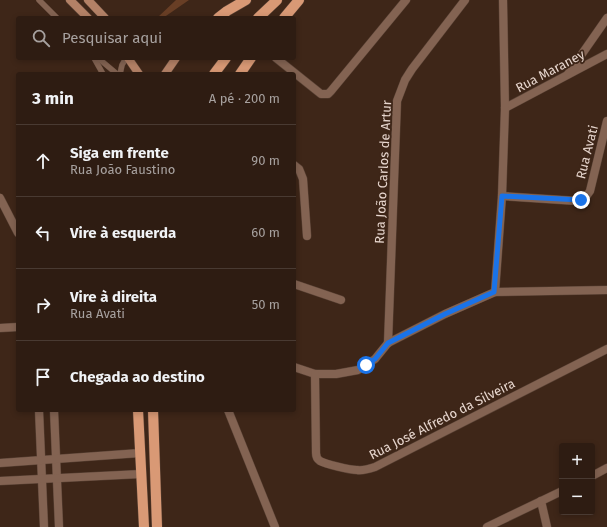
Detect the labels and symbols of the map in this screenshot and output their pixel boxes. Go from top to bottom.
street label: Rua Maraney [513,46,588,95]
street label: Rua João Carlos de Artur [372,100,394,244]
street label: Rua Avati [573,123,601,181]
route end [572,191,590,209]
route start [357,356,375,374]
street label: Rua José Alfredo da Silveira [367,376,517,462]

